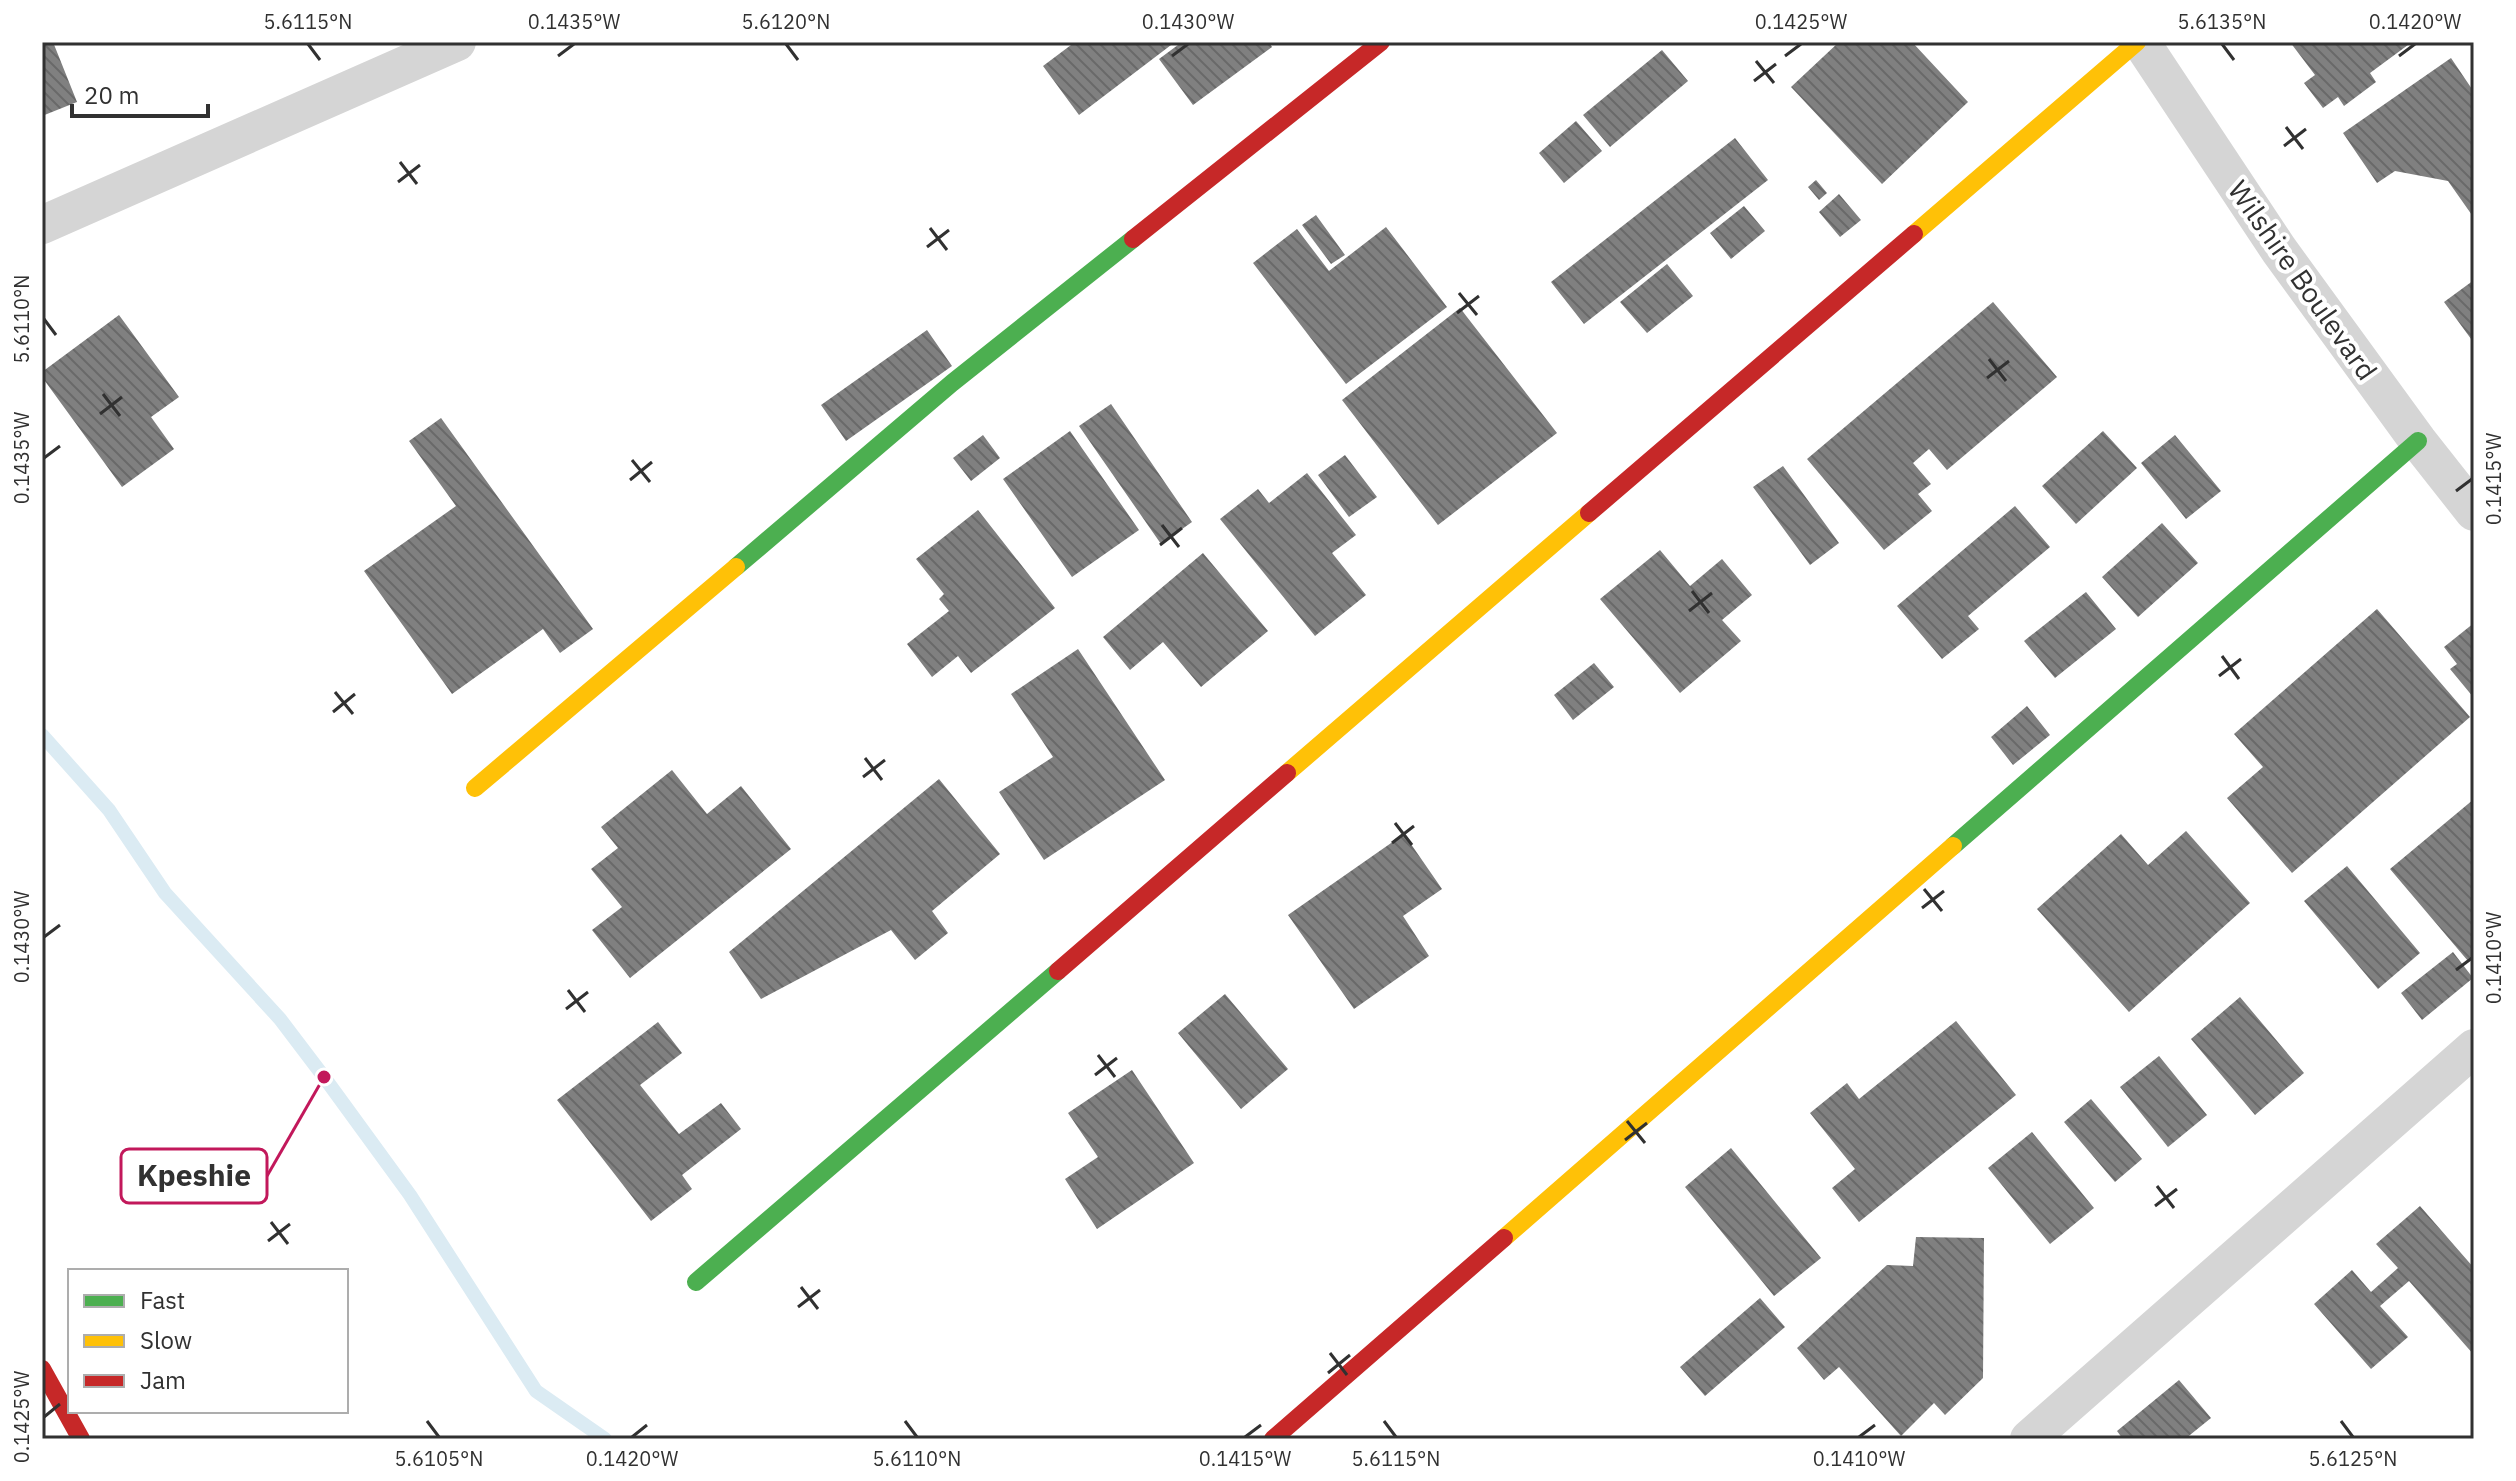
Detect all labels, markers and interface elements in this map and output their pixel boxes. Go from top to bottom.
text: 5.6115°N [264,8,352,35]
text: 0.1435°W [528,8,620,35]
text: 5.6120°N [742,8,830,35]
text: 0.1430°W [1142,8,1234,35]
text: 0.1425°W [1755,8,1847,35]
text: 5.6135°N [2178,8,2266,35]
text: 0.1420°W [2369,8,2461,35]
scale bar [72,68,208,118]
text: 20 m [84,79,139,111]
street label: Wilshire Boulevard [2220,173,2386,387]
text: 5.6110°N [8,275,35,363]
text: 0.1435°W [8,412,35,504]
text: 0.1415°W [2480,433,2507,525]
text: 0.1430°W [8,891,35,983]
text: 0.1410°W [2480,912,2507,1004]
callout: Kpeshie [121,1149,267,1203]
text: Kpeshie [137,1155,251,1194]
legend [68,1269,348,1413]
text: Fast [140,1284,185,1316]
text: Slow [140,1324,192,1356]
text: Jam [140,1364,186,1396]
text: 0.1425°W [8,1371,35,1463]
text: 5.6105°N [395,1445,483,1472]
text: 0.1420°W [586,1445,678,1472]
text: 5.6110°N [873,1445,961,1472]
text: 0.1415°W [1199,1445,1291,1472]
text: 5.6115°N [1352,1445,1440,1472]
text: 0.1410°W [1813,1445,1905,1472]
text: 5.6125°N [2309,1445,2397,1472]

